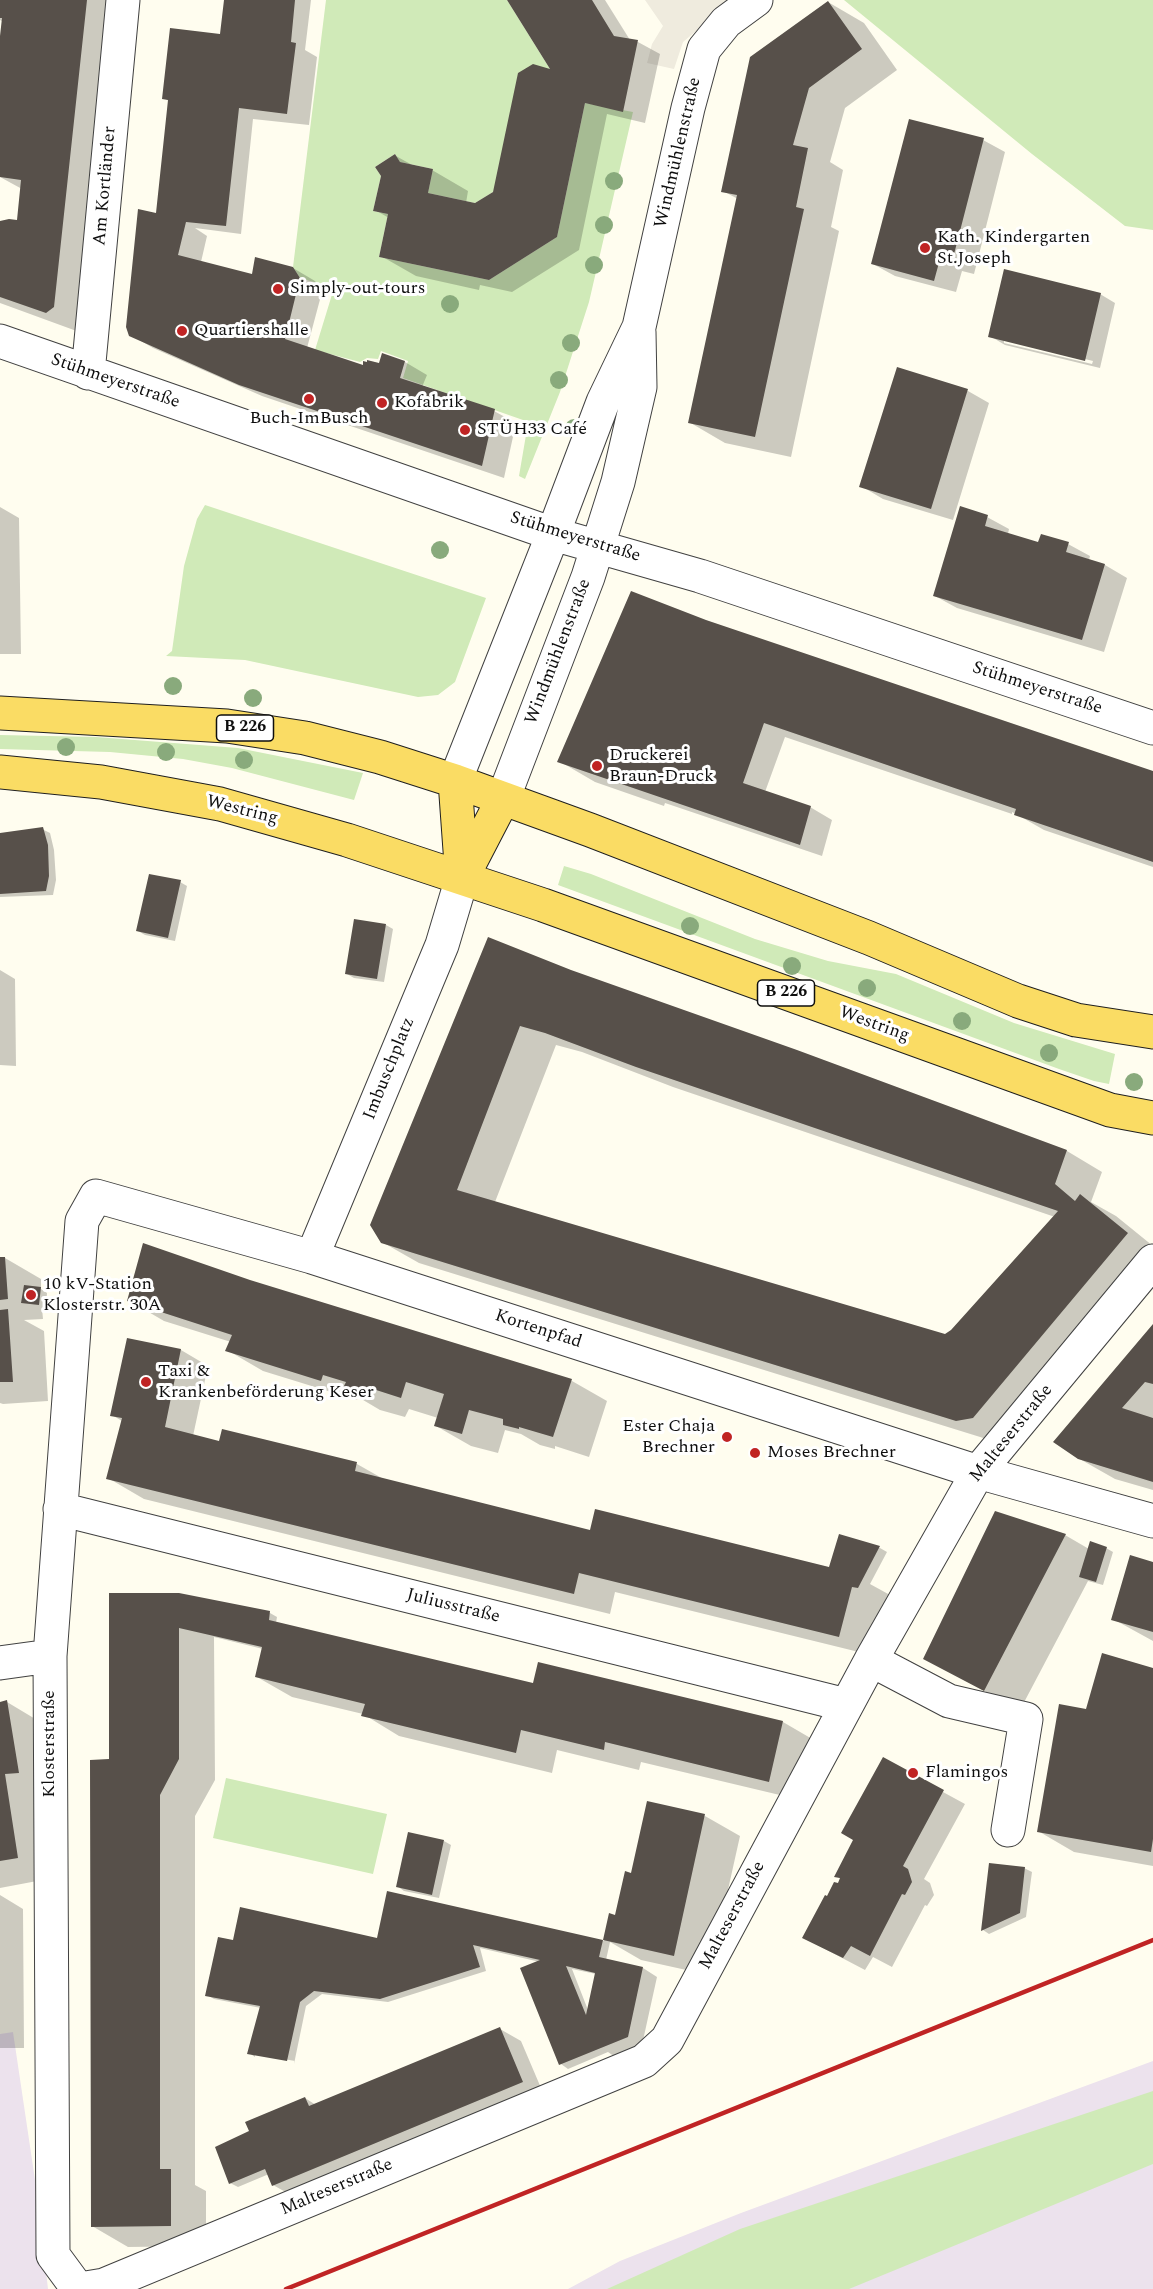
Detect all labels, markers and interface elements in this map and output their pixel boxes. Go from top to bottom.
street label: Windmühlenstraße [651,76,707,230]
street label: Am Kortländer [90,125,122,247]
place label: Kath. Kindergarten St.Joseph [937,227,1090,270]
marker: Kath. Kindergarten St.Joseph [918,241,932,255]
place label: Simply-out-tours [290,278,425,300]
marker: Simply-out-tours [271,282,285,296]
place label: Quartiershalle [194,320,309,342]
marker: Quartiershalle [175,324,189,338]
street label: Stühmeyerstraße [48,350,182,414]
marker: Buch-ImBusch [302,392,316,406]
place label: Kofabrik [394,392,464,414]
marker: Kofabrik [375,396,389,410]
place label: Buch-ImBusch [249,408,369,430]
place label: STÜH33 Café [477,419,587,441]
marker: STÜH33 Café [458,423,472,437]
street label: Stühmeyerstraße [507,508,643,568]
street label: Windmühlenstraße [521,576,597,728]
street label: Stühmeyerstraße [969,658,1105,720]
road number: B 226 [216,715,274,741]
place label: Druckerei Braun-Druck [609,745,714,788]
marker: Druckerei Braun-Druck [590,759,604,773]
street label: Westring [204,792,280,830]
road number: B 226 [758,980,814,1006]
street label: Westring [836,1002,912,1048]
street label: Imbuschplatz [360,1015,420,1123]
place label: 10 kV-Station Klosterstr. 30A [43,1274,161,1316]
marker: 10 kV-Station Klosterstr. 30A [24,1288,38,1302]
street label: Kortenpfad [492,1306,584,1354]
place label: Taxi & Krankenbeförderung Keser [158,1361,374,1404]
marker: Taxi & Krankenbeförderung Keser [139,1375,153,1389]
street label: Malteserstraße [966,1381,1058,1487]
place label: Ester Chaja Brechner [622,1416,715,1458]
marker: Ester Chaja Brechner [720,1430,734,1444]
place label: Moses Brechner [767,1442,896,1464]
marker: Moses Brechner [748,1446,762,1460]
street label: Juliusstraße [404,1585,502,1629]
street label: Klosterstraße [39,1690,61,1798]
place label: Flamingos [925,1762,1008,1784]
marker: Flamingos [906,1766,920,1780]
street label: Malteserstraße [695,1858,771,1974]
street label: Malteserstraße [278,2155,396,2221]

